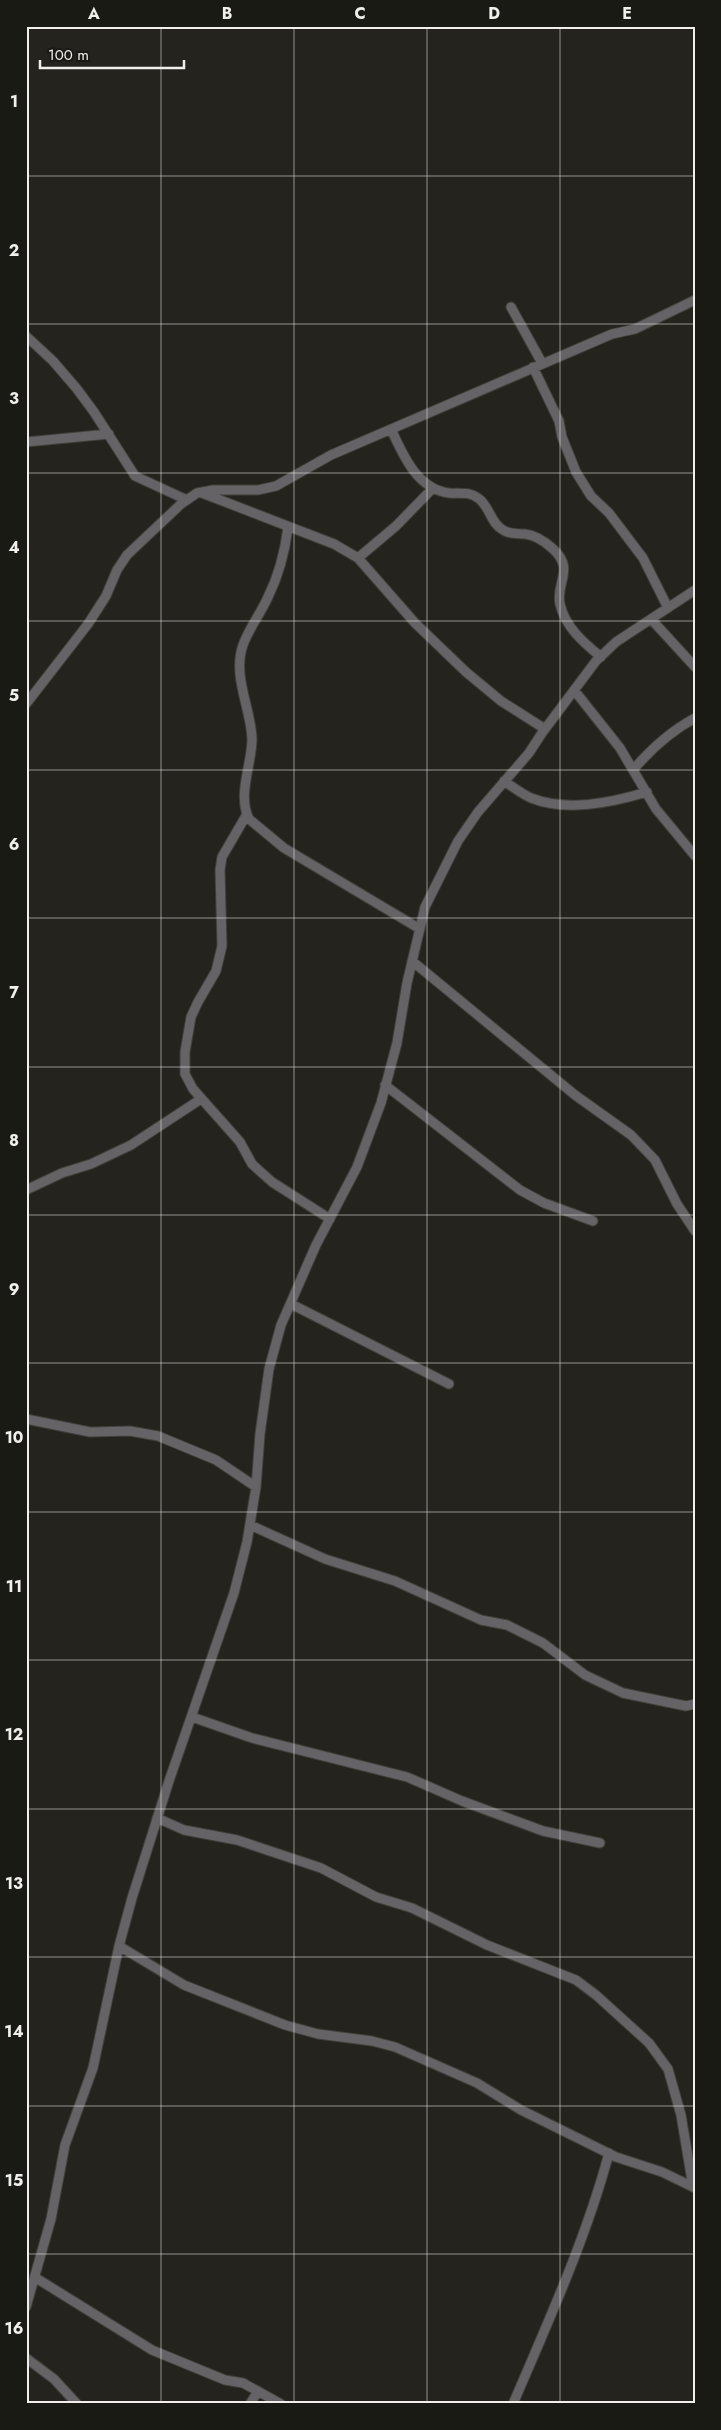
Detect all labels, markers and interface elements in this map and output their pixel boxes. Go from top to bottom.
text: A [87,2,100,25]
text: B [222,2,232,25]
text: C [354,2,366,25]
text: D [488,2,500,25]
text: E [622,2,632,25]
scale bar [40,38,184,70]
text: 100 m [48,44,89,66]
text: 1 [10,90,18,113]
text: 2 [9,239,19,262]
text: 3 [9,387,19,410]
text: 4 [8,536,20,559]
text: 5 [9,684,19,707]
text: 6 [9,833,19,856]
text: 7 [9,981,19,1004]
text: 8 [9,1129,19,1152]
text: 9 [9,1278,19,1301]
text: 10 [5,1426,23,1449]
text: 11 [6,1575,22,1598]
text: 12 [5,1723,23,1746]
text: 13 [5,1872,23,1895]
text: 14 [4,2020,24,2043]
text: 15 [5,2169,23,2192]
text: 16 [5,2317,23,2340]

